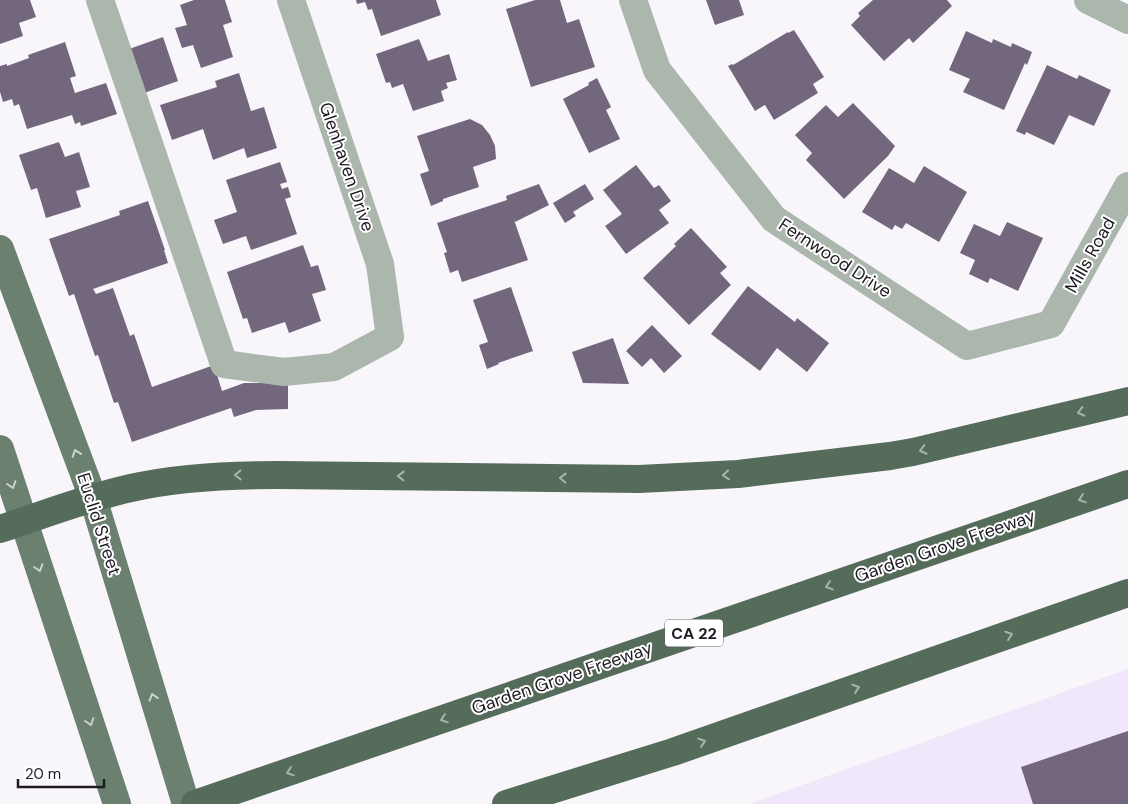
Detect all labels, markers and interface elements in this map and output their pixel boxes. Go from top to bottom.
street label: Glenhaven Drive [314,99,380,235]
street label: Fernwood Drive [774,213,896,303]
street label: Mills Road [1059,213,1121,297]
one-way arrow [1076,406,1085,417]
one-way arrow [918,444,927,455]
one-way arrow [72,449,82,457]
one-way arrow [721,469,729,480]
street label: Euclid Street [71,470,127,578]
one-way arrow [234,470,242,480]
one-way arrow [397,471,404,481]
one-way arrow [559,473,567,484]
one-way arrow [6,480,16,489]
one-way arrow [1078,494,1087,504]
street label: Garden Grove Freeway [851,504,1039,588]
one-way arrow [33,563,43,571]
one-way arrow [825,581,834,591]
road number: CA 22 [665,620,723,646]
one-way arrow [1005,631,1013,641]
street label: Garden Grove Freeway [468,636,656,720]
one-way arrow [851,684,860,694]
one-way arrow [148,693,158,702]
one-way arrow [440,713,448,723]
one-way arrow [84,717,94,726]
one-way arrow [698,737,706,747]
scale bar [18,756,104,788]
text: 20 m [25,764,61,784]
one-way arrow [286,766,295,776]

